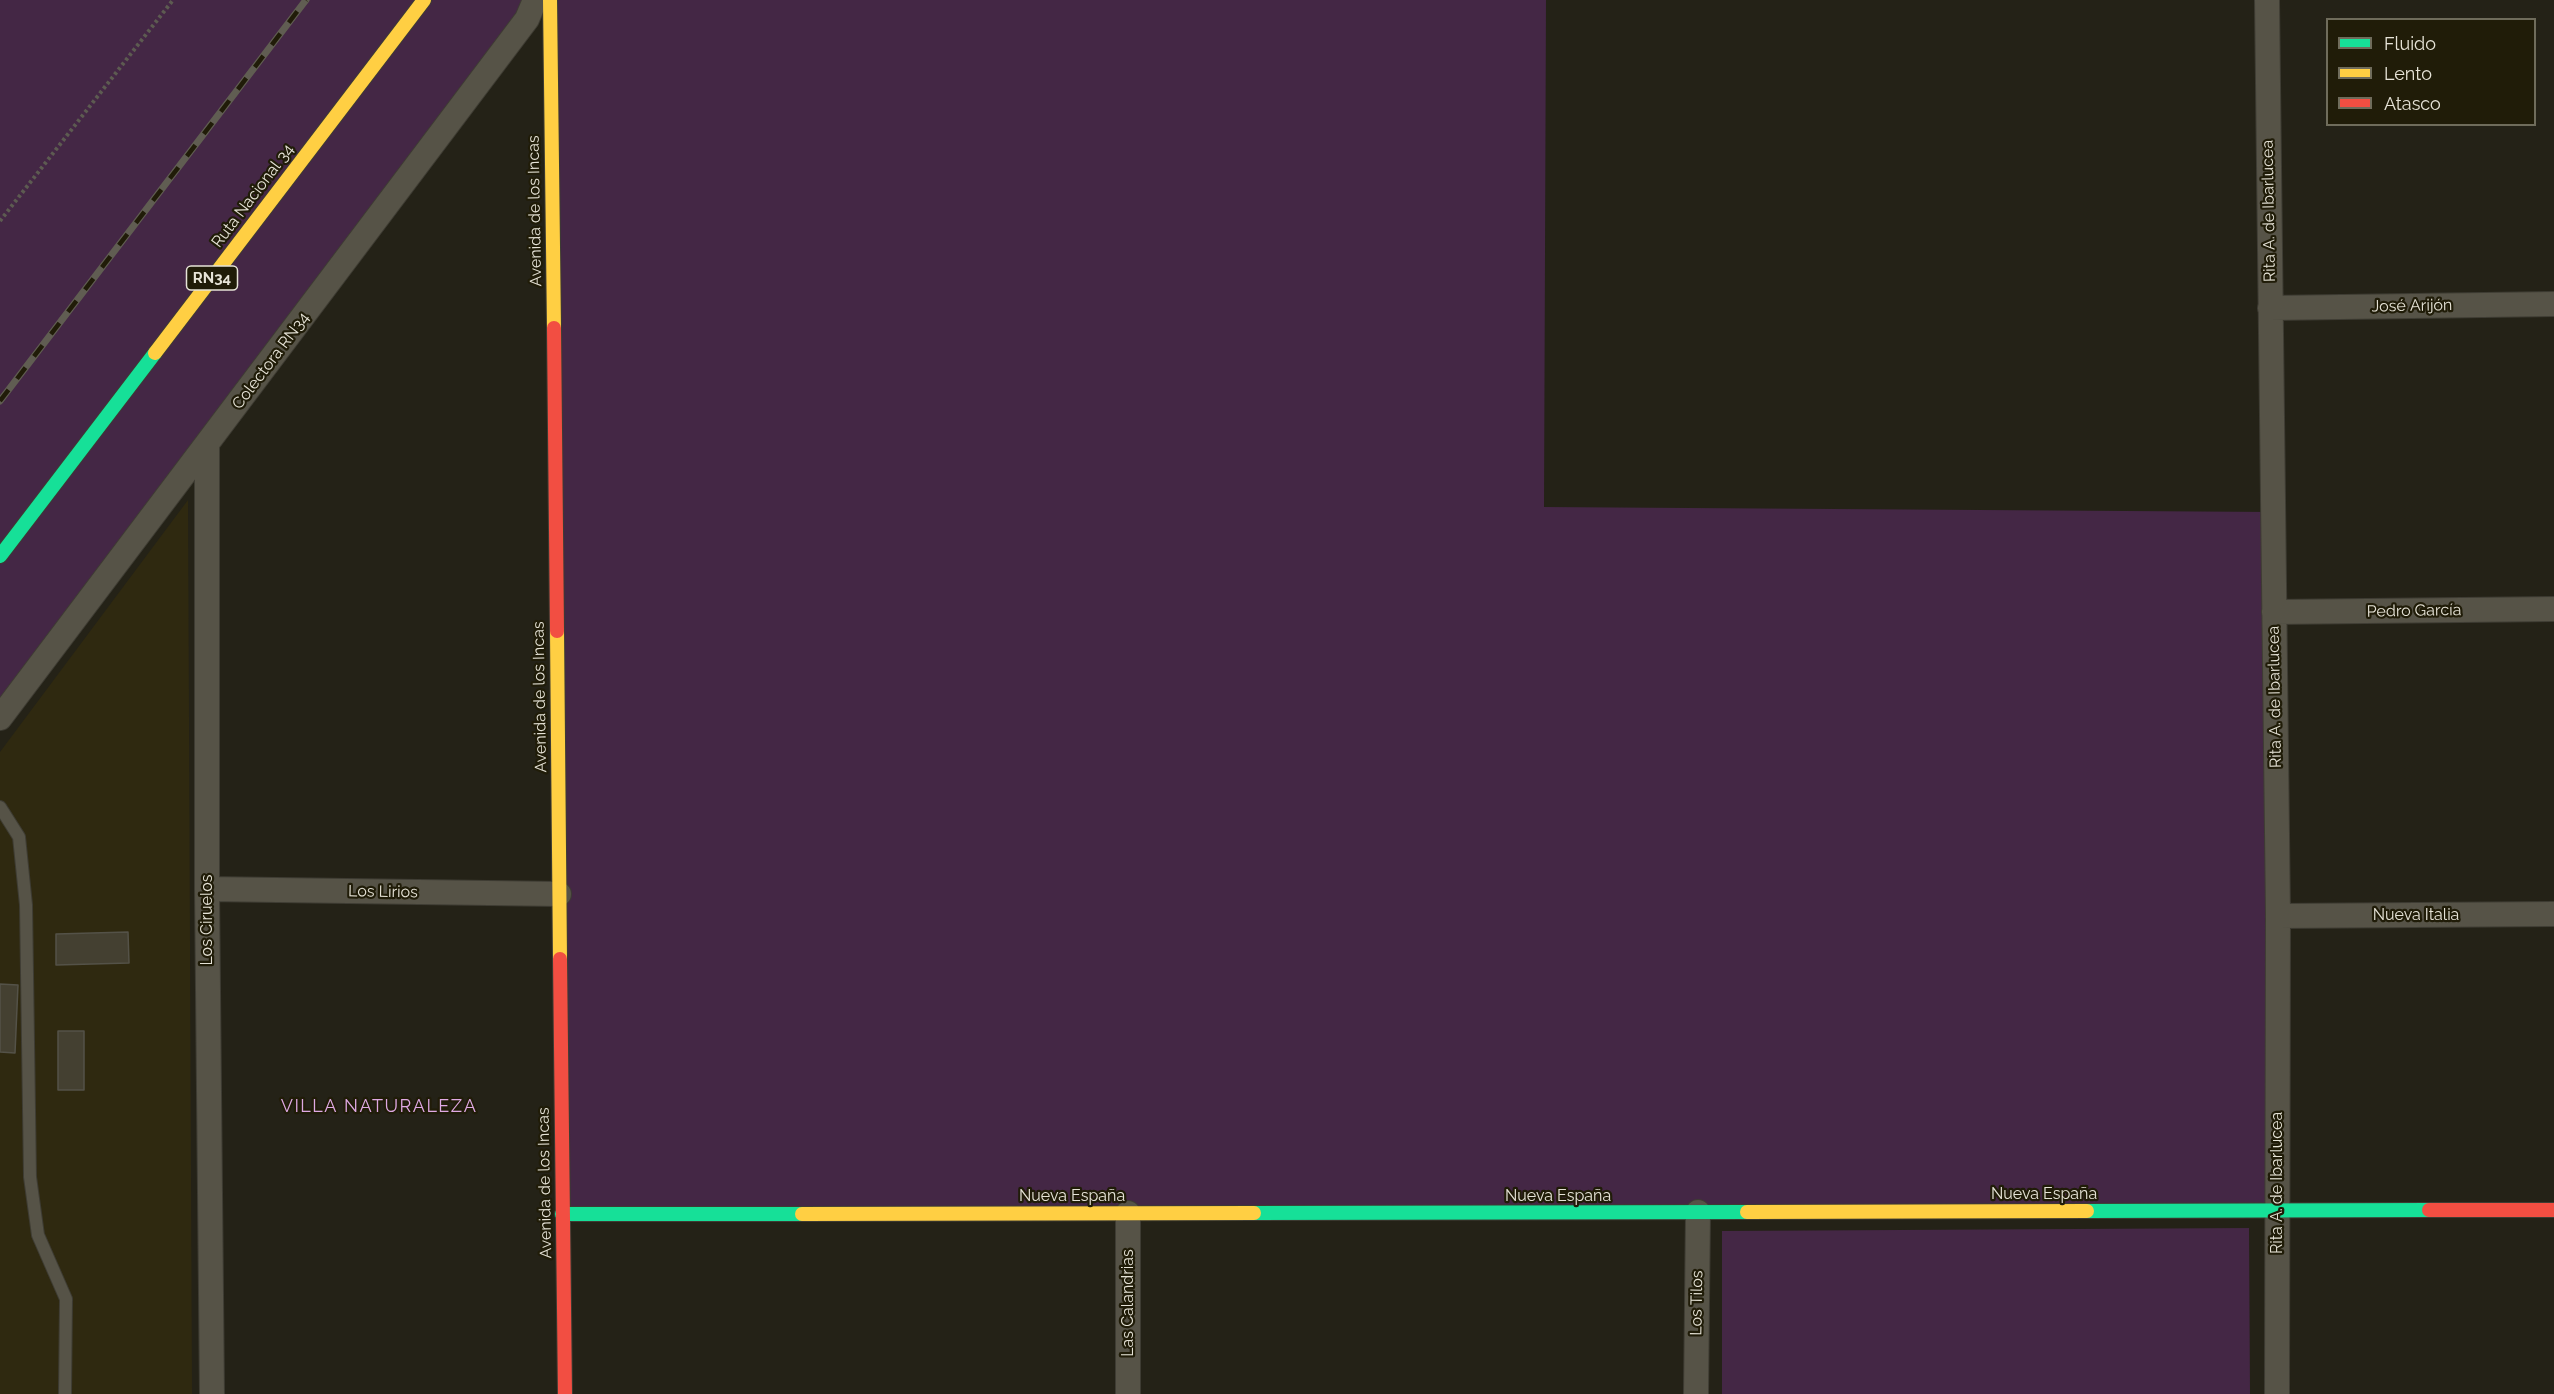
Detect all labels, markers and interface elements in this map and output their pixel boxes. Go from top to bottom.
legend [2326,18,2536,126]
text: Fluido [2384,33,2436,54]
text: Lento [2384,63,2432,84]
text: Atasco [2384,93,2441,114]
street label: Avenida de los Incas [524,135,546,287]
street label: Ruta Nacional 34 [208,140,298,252]
street label: Rita A. de Ibarlucea [2258,140,2280,282]
road number: RN34 [186,266,238,290]
street label: José Arijón [2372,296,2452,316]
street label: Colectora RN34 [228,309,314,413]
street label: Pedro García [2367,601,2461,621]
street label: Avenida de los Incas [529,621,551,773]
street label: Rita A. de Ibarlucea [2264,626,2286,768]
street label: Los Ciruelos [197,874,217,966]
street label: Los Lirios [348,882,418,902]
street label: Nueva Italia [2373,905,2459,925]
district label: VILLA NATURALEZA [281,1096,477,1118]
street label: Avenida de los Incas [534,1107,556,1259]
street label: Rita A. de Ibarlucea [2267,1112,2287,1254]
street label: Nueva España [1991,1184,2097,1204]
street label: Nueva España [1019,1186,1125,1206]
street label: Nueva España [1505,1186,1611,1206]
street label: Las Calandrias [1118,1249,1138,1357]
street label: Los Tilos [1687,1270,1707,1336]

